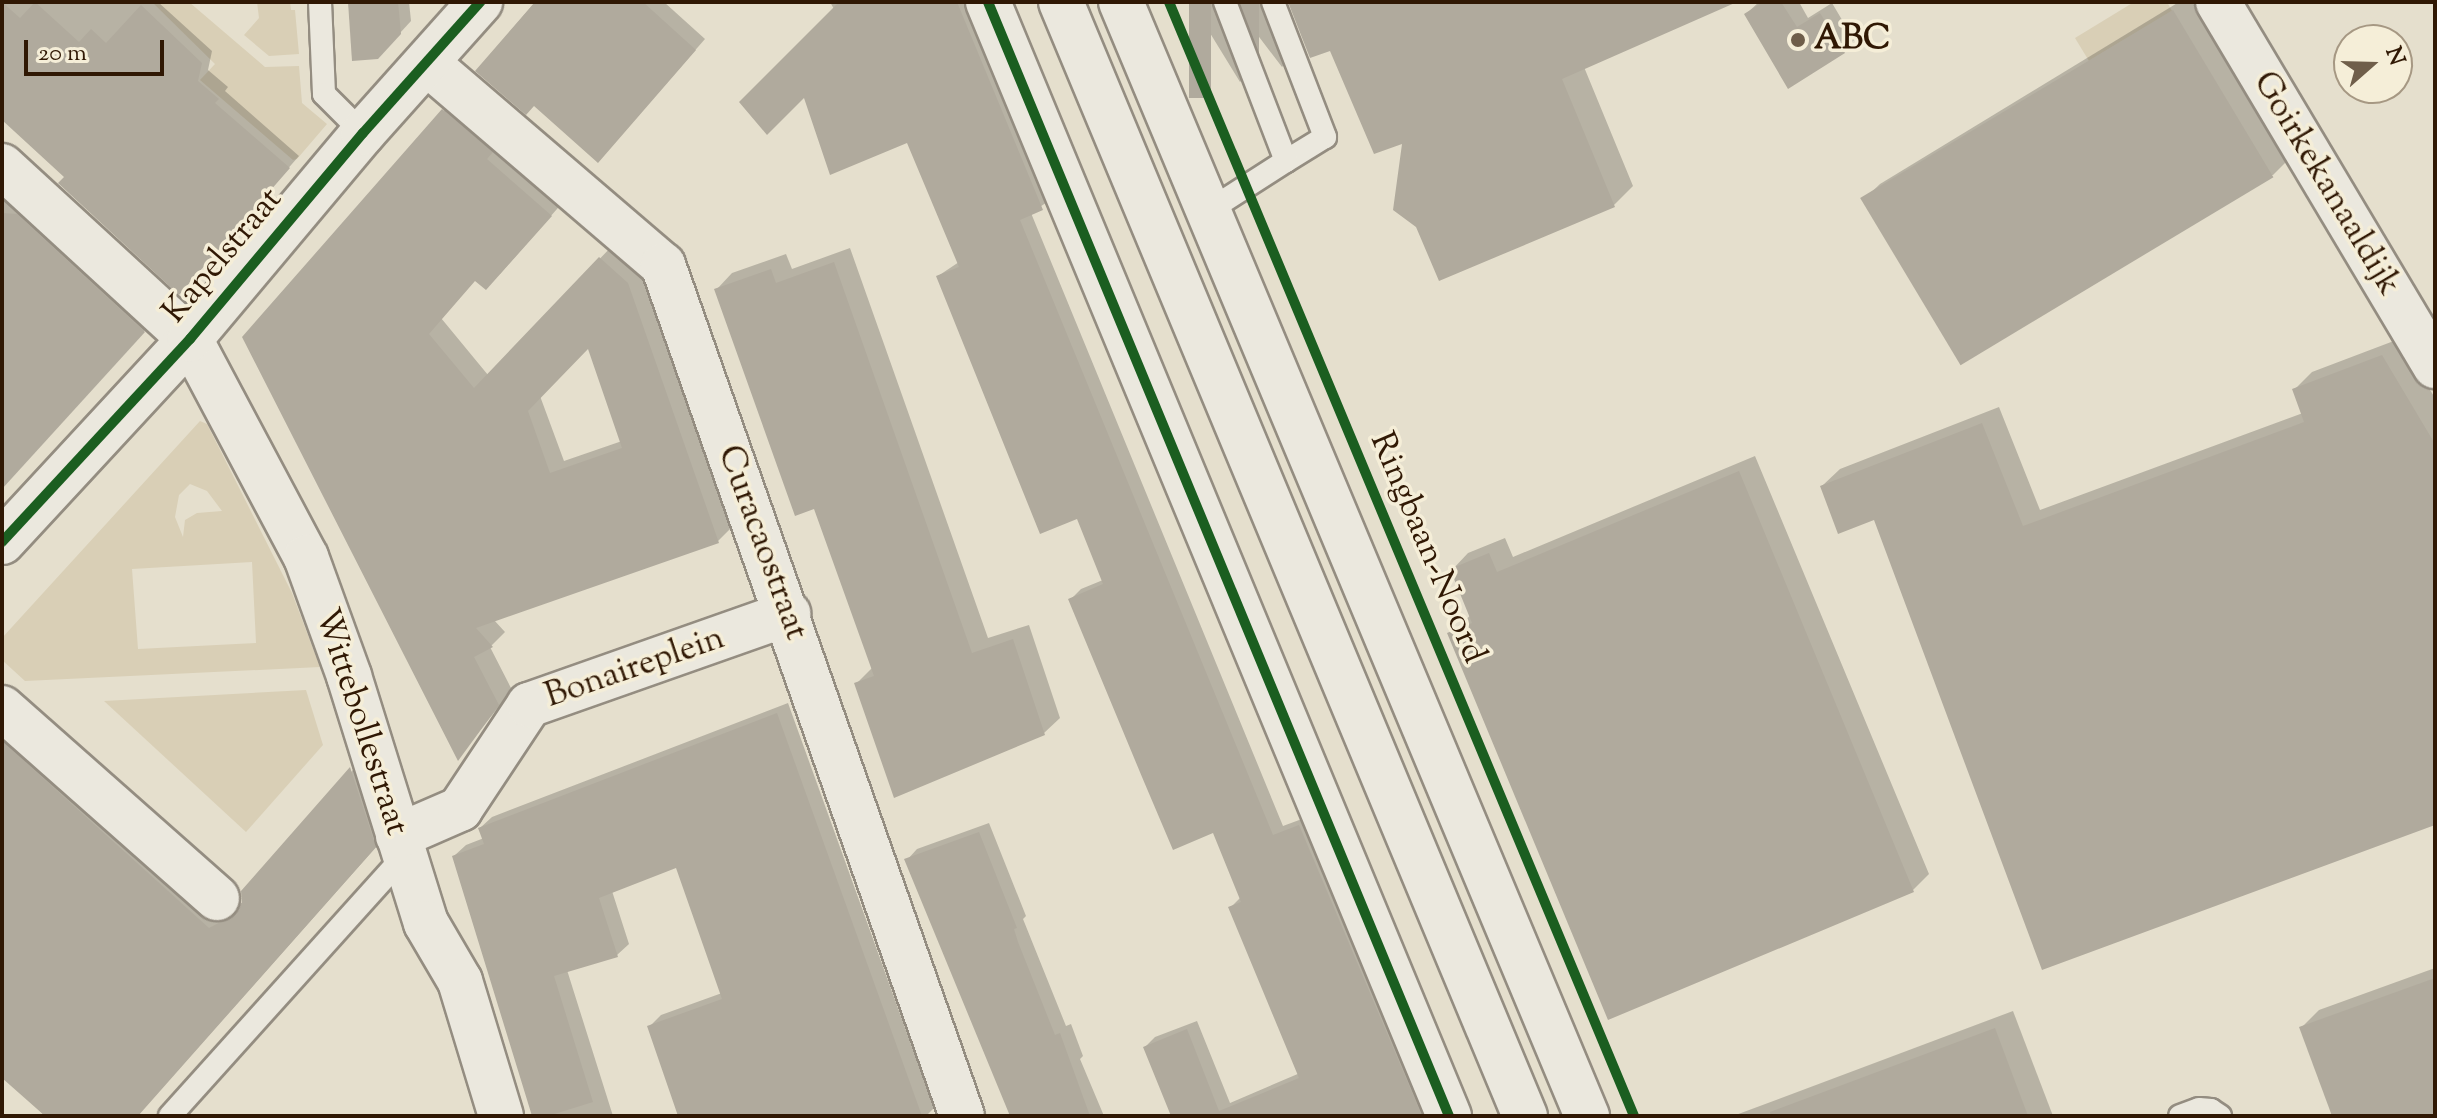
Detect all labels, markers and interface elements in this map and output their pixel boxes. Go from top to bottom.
place label: ABC [1814,20,1890,60]
scale bar [28,24,168,74]
north arrow [2333,24,2413,104]
marker: ABC [1789,31,1807,49]
text: 20 m [38,37,87,71]
text: N [2376,43,2412,70]
street label: Goirkekanaaldijk [2243,65,2409,303]
street label: Kapelstraat [155,180,291,332]
street label: Ringbaan-Noord [1360,427,1494,669]
street label: Curacaostraat [708,440,816,646]
street label: Wittebollestraat [305,604,417,840]
street label: Bonaireplein [540,618,730,718]

